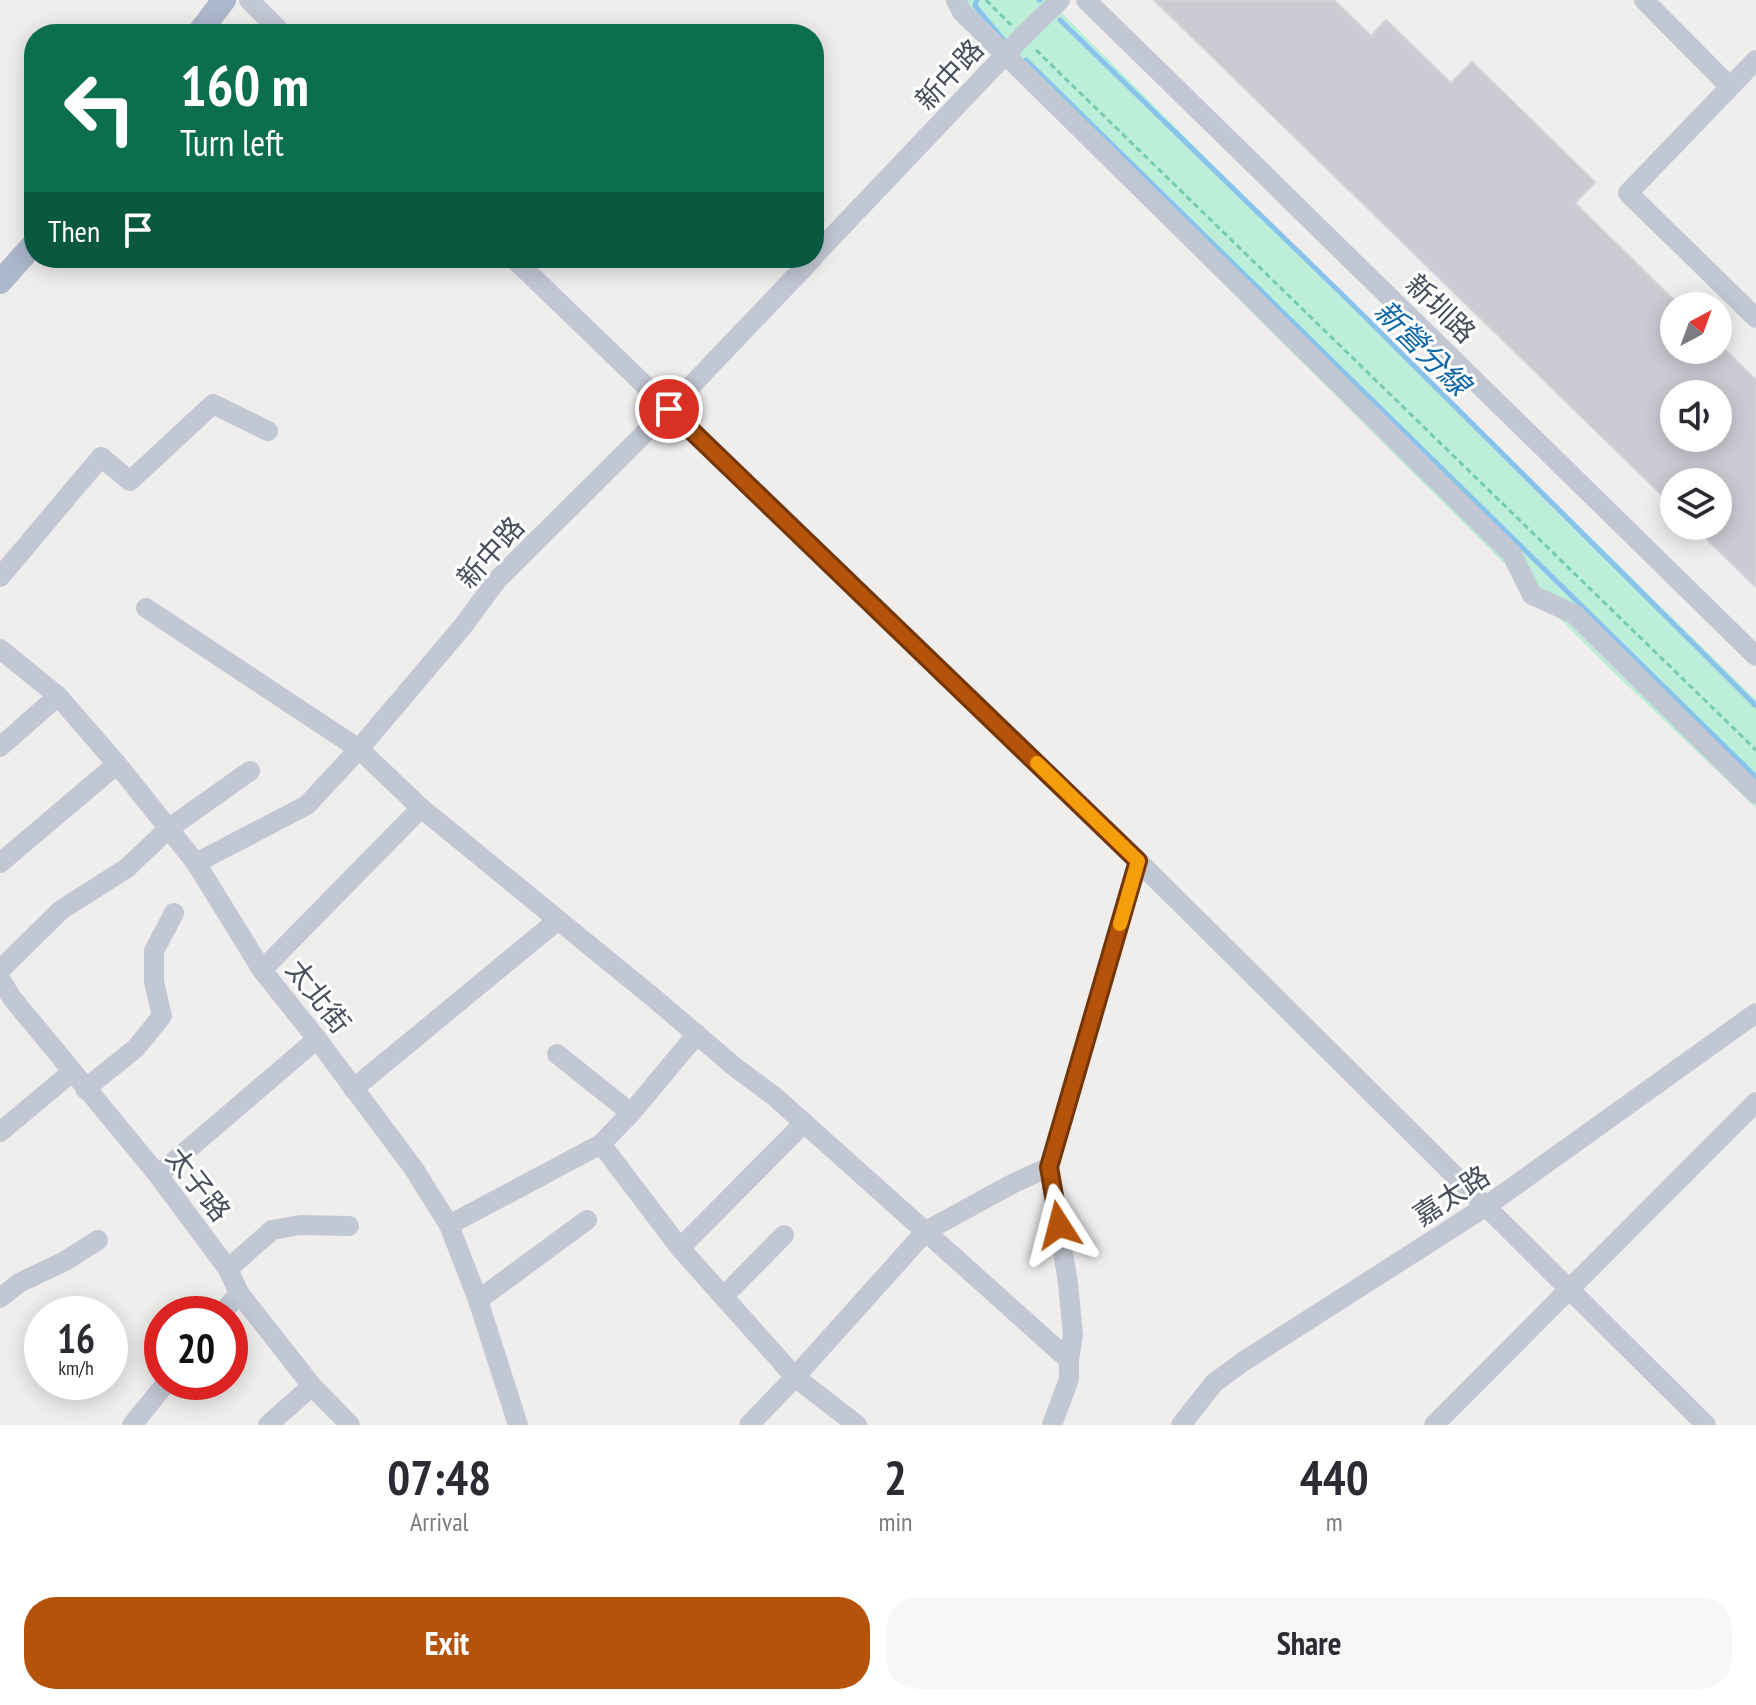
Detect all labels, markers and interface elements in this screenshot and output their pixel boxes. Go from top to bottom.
street label: 新中路 [907,31,991,117]
text: 160 m [180,49,309,121]
icon: left [48,56,152,160]
text: Turn left [180,119,284,166]
icon: arrive [116,208,160,252]
text: Then [48,211,100,250]
street label: 新圳路 [1398,266,1484,350]
water label: 新營分線 [1367,291,1481,405]
north arrow [1660,292,1732,364]
map controls [1660,292,1732,540]
pin [635,375,703,443]
button: sound [1660,380,1732,452]
icon: arrive [647,387,691,431]
button: layers [1660,468,1732,540]
street label: 新中路 [448,508,532,596]
street label: 太北街 [279,952,359,1040]
street label: 太子路 [159,1140,239,1228]
street label: 嘉太路 [1406,1157,1496,1233]
position arrow [1017,1183,1101,1267]
speed limit sign: 20 [144,1296,248,1400]
text: 16 [57,1312,95,1364]
text: km/h [58,1355,94,1381]
text: 07:48 [387,1446,491,1508]
text: 2 [884,1446,907,1508]
text: 440 [1300,1446,1369,1508]
text: Arrival [410,1505,469,1538]
text: min [878,1505,912,1538]
text: m [1326,1505,1343,1538]
button: Exit [24,1597,870,1689]
button: Share [886,1597,1732,1689]

